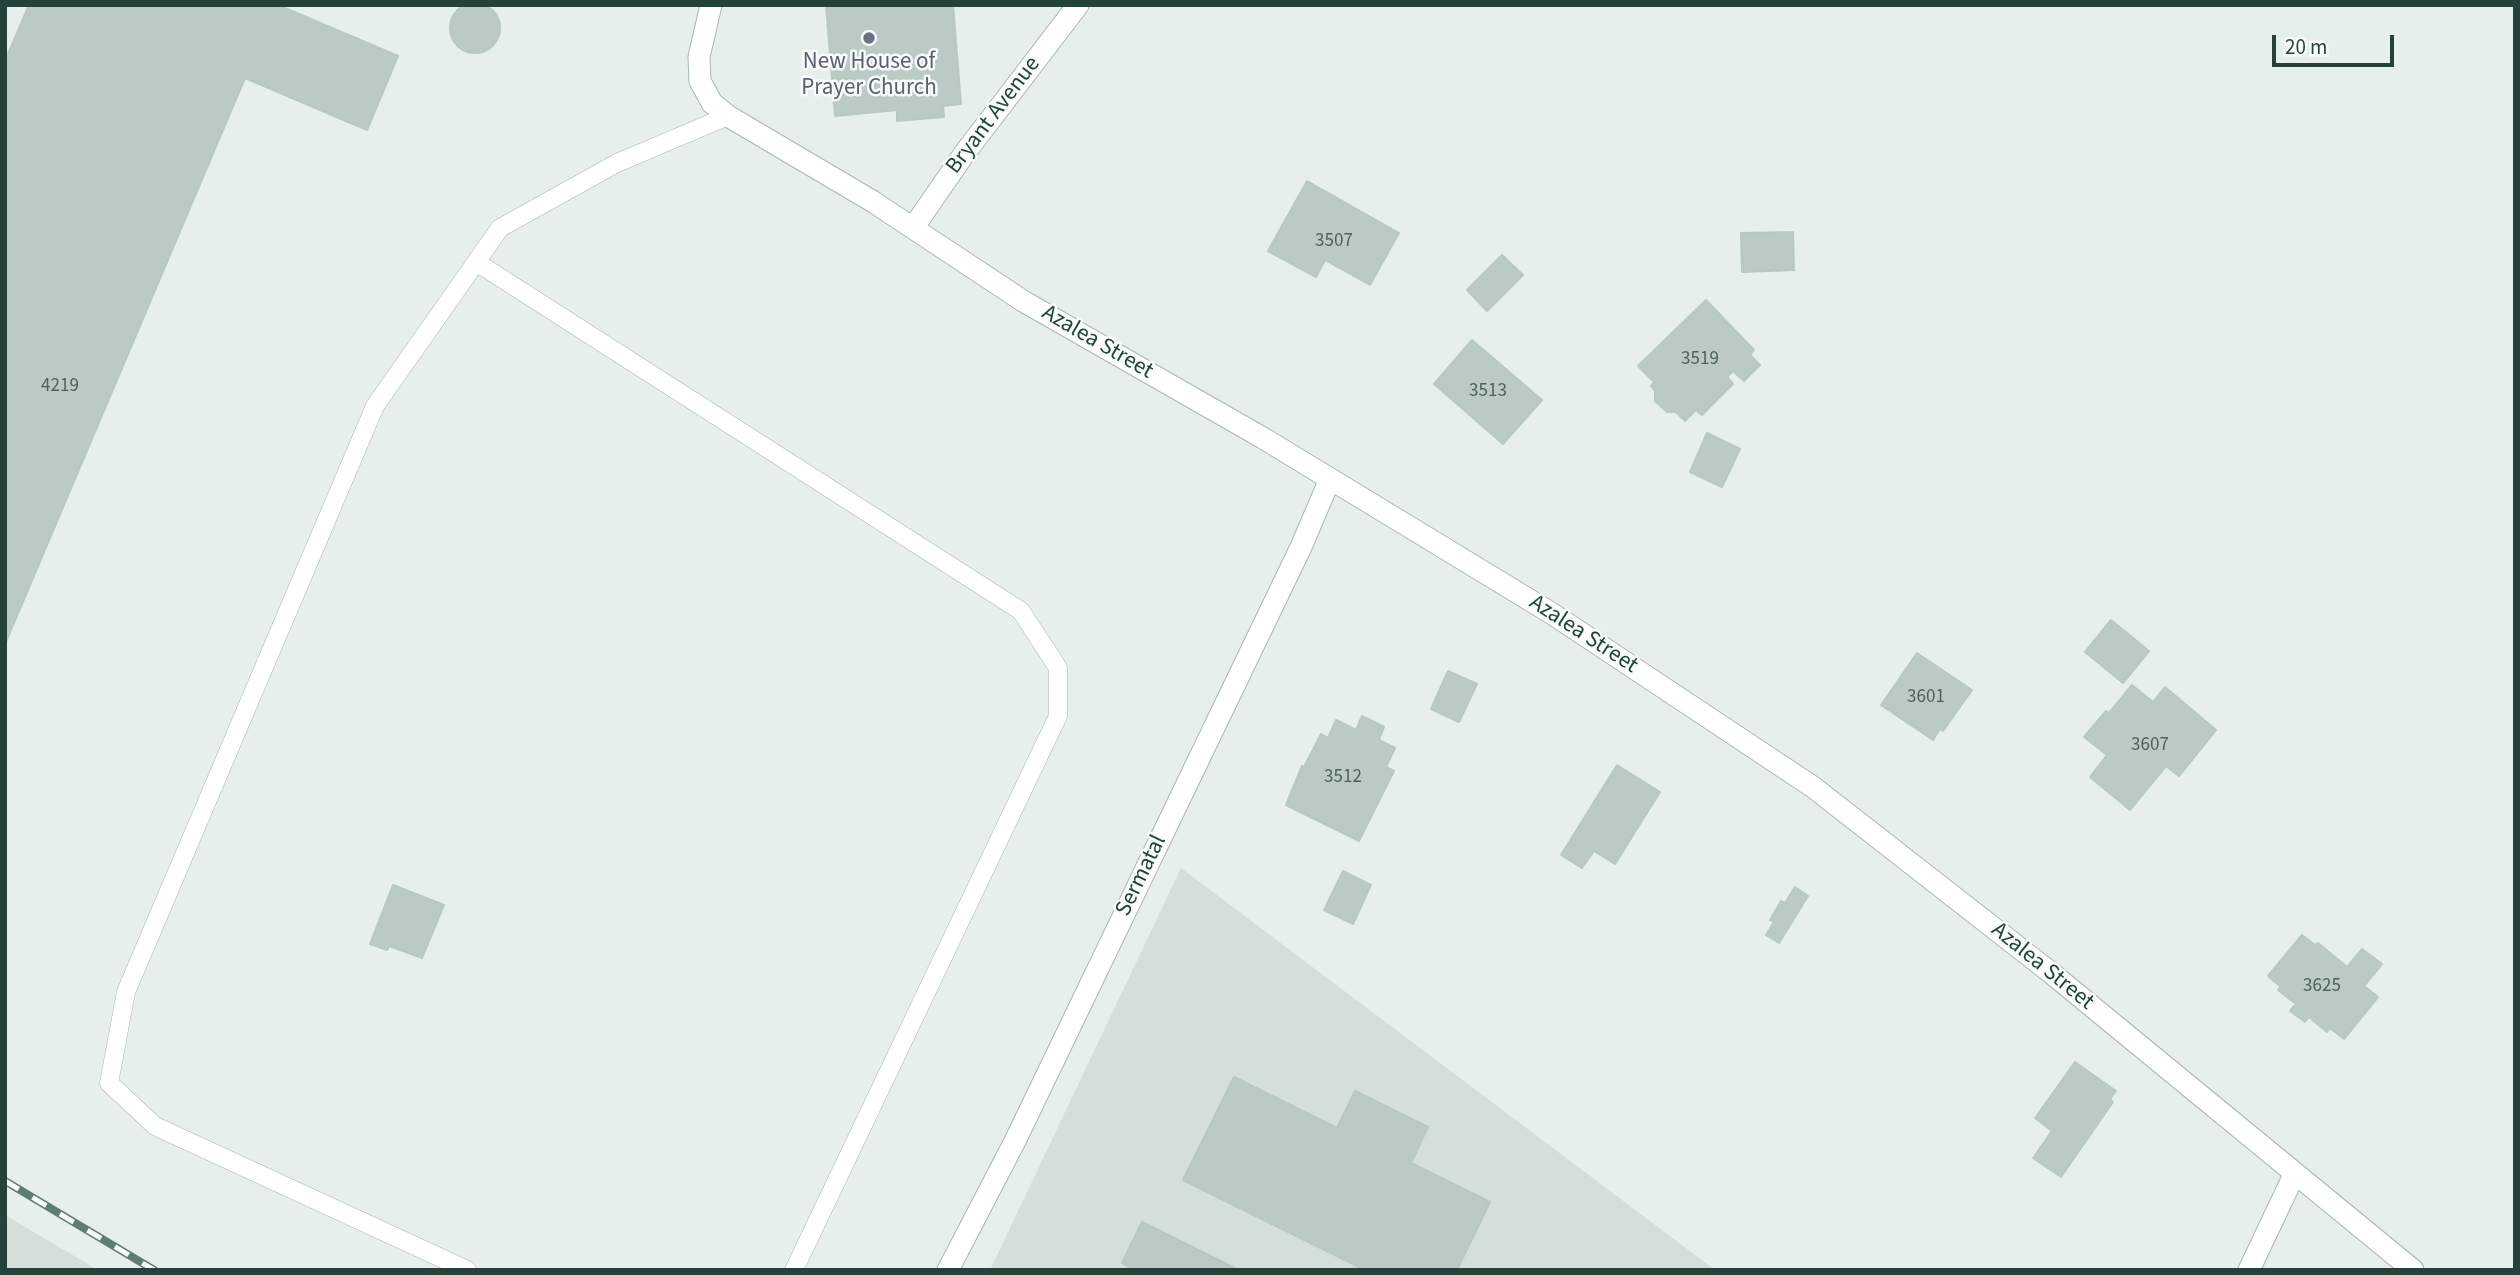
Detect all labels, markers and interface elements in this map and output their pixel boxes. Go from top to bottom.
scale bar [2275,21,2398,65]
marker: New House of Prayer Church [861,30,877,46]
text: 20 m [2285,32,2327,62]
place label: New House of Prayer Church [801,49,937,103]
street label: Bryant Avenue [941,52,1047,180]
house number: 3507 [1315,231,1353,253]
street label: Azalea Street [1036,300,1158,386]
house number: 3519 [1681,349,1719,371]
house number: 4219 [41,376,79,398]
house number: 3513 [1469,381,1507,403]
street label: Azalea Street [1523,590,1643,680]
house number: 3601 [1907,687,1945,709]
house number: 3607 [2131,735,2169,757]
house number: 3512 [1324,767,1362,789]
street label: Sermatal [1111,831,1173,921]
street label: Azalea Street [1985,917,2099,1017]
house number: 3625 [2303,976,2341,998]

